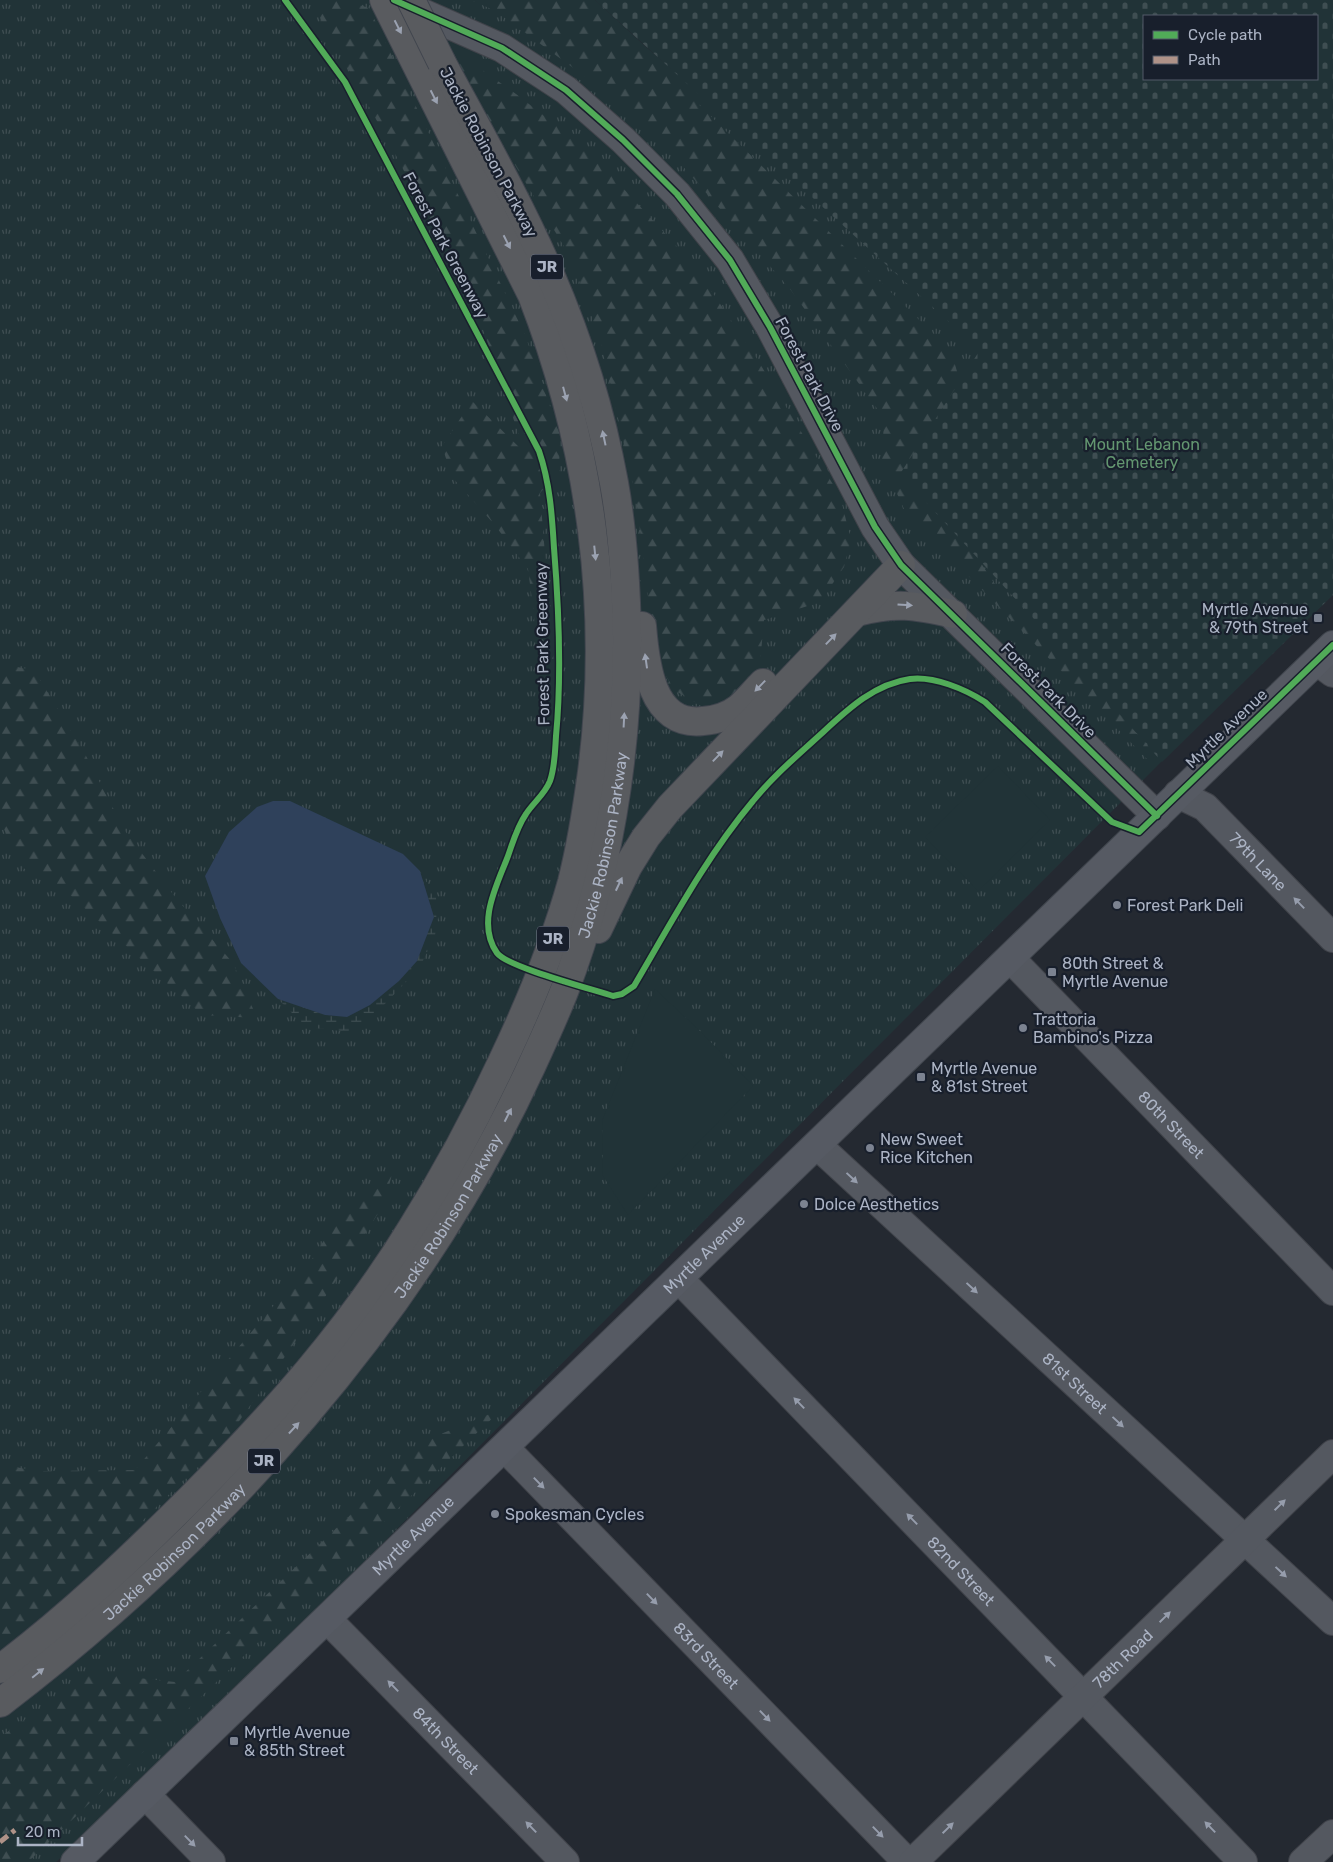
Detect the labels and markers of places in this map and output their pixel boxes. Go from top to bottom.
place label: Myrtle Avenue & 79th Street [1202,600,1308,637]
marker: Myrtle Avenue & 79th Street [1312,612,1324,624]
place label: Forest Park Deli [1127,896,1243,915]
marker: Forest Park Deli [1111,899,1123,911]
place label: 80th Street & Myrtle Avenue [1062,954,1168,991]
marker: 80th Street & Myrtle Avenue [1046,966,1058,978]
place label: Trattoria Bambino's Pizza [1033,1010,1153,1047]
marker: Trattoria Bambino's Pizza [1017,1022,1029,1034]
place label: Myrtle Avenue & 81st Street [931,1059,1037,1096]
marker: Myrtle Avenue & 81st Street [915,1071,927,1083]
place label: New Sweet Rice Kitchen [880,1130,973,1167]
marker: New Sweet Rice Kitchen [864,1142,876,1154]
place label: Dolce Aesthetics [814,1195,939,1214]
marker: Dolce Aesthetics [798,1198,810,1210]
place label: Spokesman Cycles [505,1505,644,1524]
marker: Spokesman Cycles [489,1508,501,1520]
place label: Myrtle Avenue & 85th Street [244,1723,350,1760]
marker: Myrtle Avenue & 85th Street [228,1735,240,1747]

